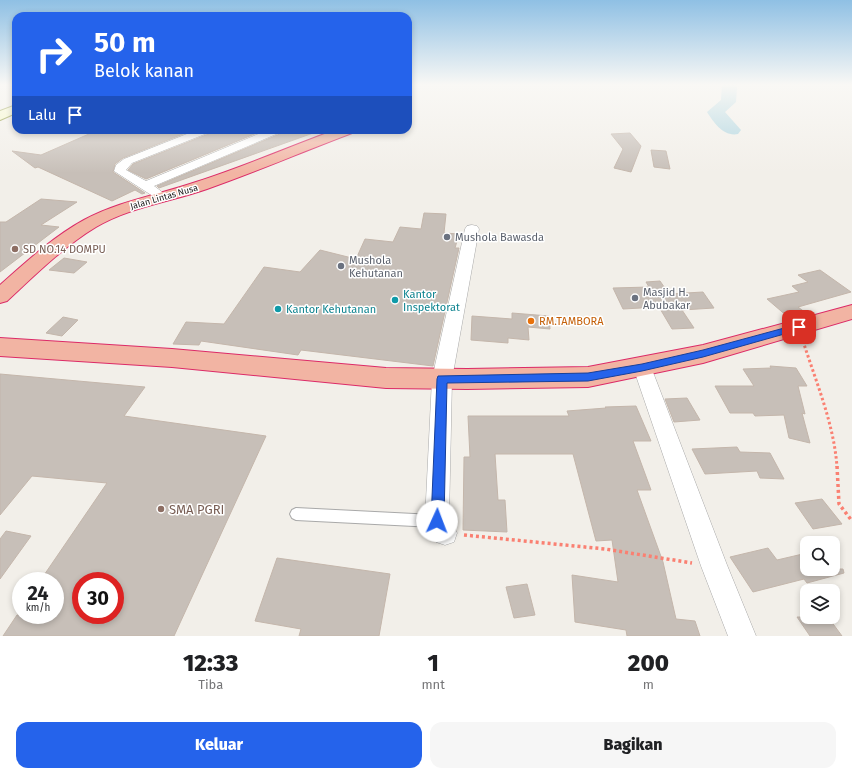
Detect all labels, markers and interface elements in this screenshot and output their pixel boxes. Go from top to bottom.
text: 50 m [94,26,156,59]
icon: right [28,28,80,80]
text: Belok kanan [94,60,194,82]
icon: arrive [64,104,86,126]
text: Lalu [28,106,56,124]
street label: Jalan Lintas Nusa [129,183,199,211]
place label: Mushola Bawasda [455,231,544,244]
marker: Mushola Bawasda [442,232,452,242]
place label: SD NO.14 DOMPU [23,243,106,256]
marker: SD NO.14 DOMPU [10,244,20,254]
place label: Mushola Kehutanan [349,254,403,280]
marker: Mushola Kehutanan [336,261,346,271]
place label: Masjid H. Abubakar [643,286,691,312]
place label: Kantor Inspektorat [403,288,460,314]
marker: Masjid H. Abubakar [630,293,640,303]
marker: Kantor Inspektorat [390,295,400,305]
place label: Kantor Kehutanan [286,303,376,316]
marker: Kantor Kehutanan [273,304,283,314]
pin [782,310,816,344]
place label: RM.TAMBORA [539,315,604,328]
marker: RM.TAMBORA [526,316,536,326]
icon: arrive [788,316,810,338]
position arrow [416,500,458,542]
place label: SMA PGRI [169,502,224,517]
marker: SMA PGRI [156,504,166,514]
map controls [800,536,840,624]
button: search [800,536,840,576]
speed limit sign: 30 [72,572,124,624]
text: 24 [27,581,49,605]
button: layers [800,584,840,624]
text: km/h [26,602,50,614]
text: 12:33 [183,649,238,677]
text: 1 [427,649,439,677]
text: 200 [628,649,669,677]
text: Tiba [198,677,223,692]
text: mnt [421,677,445,692]
text: m [643,677,654,692]
button: Keluar [16,722,422,768]
button: Bagikan [430,722,836,768]

